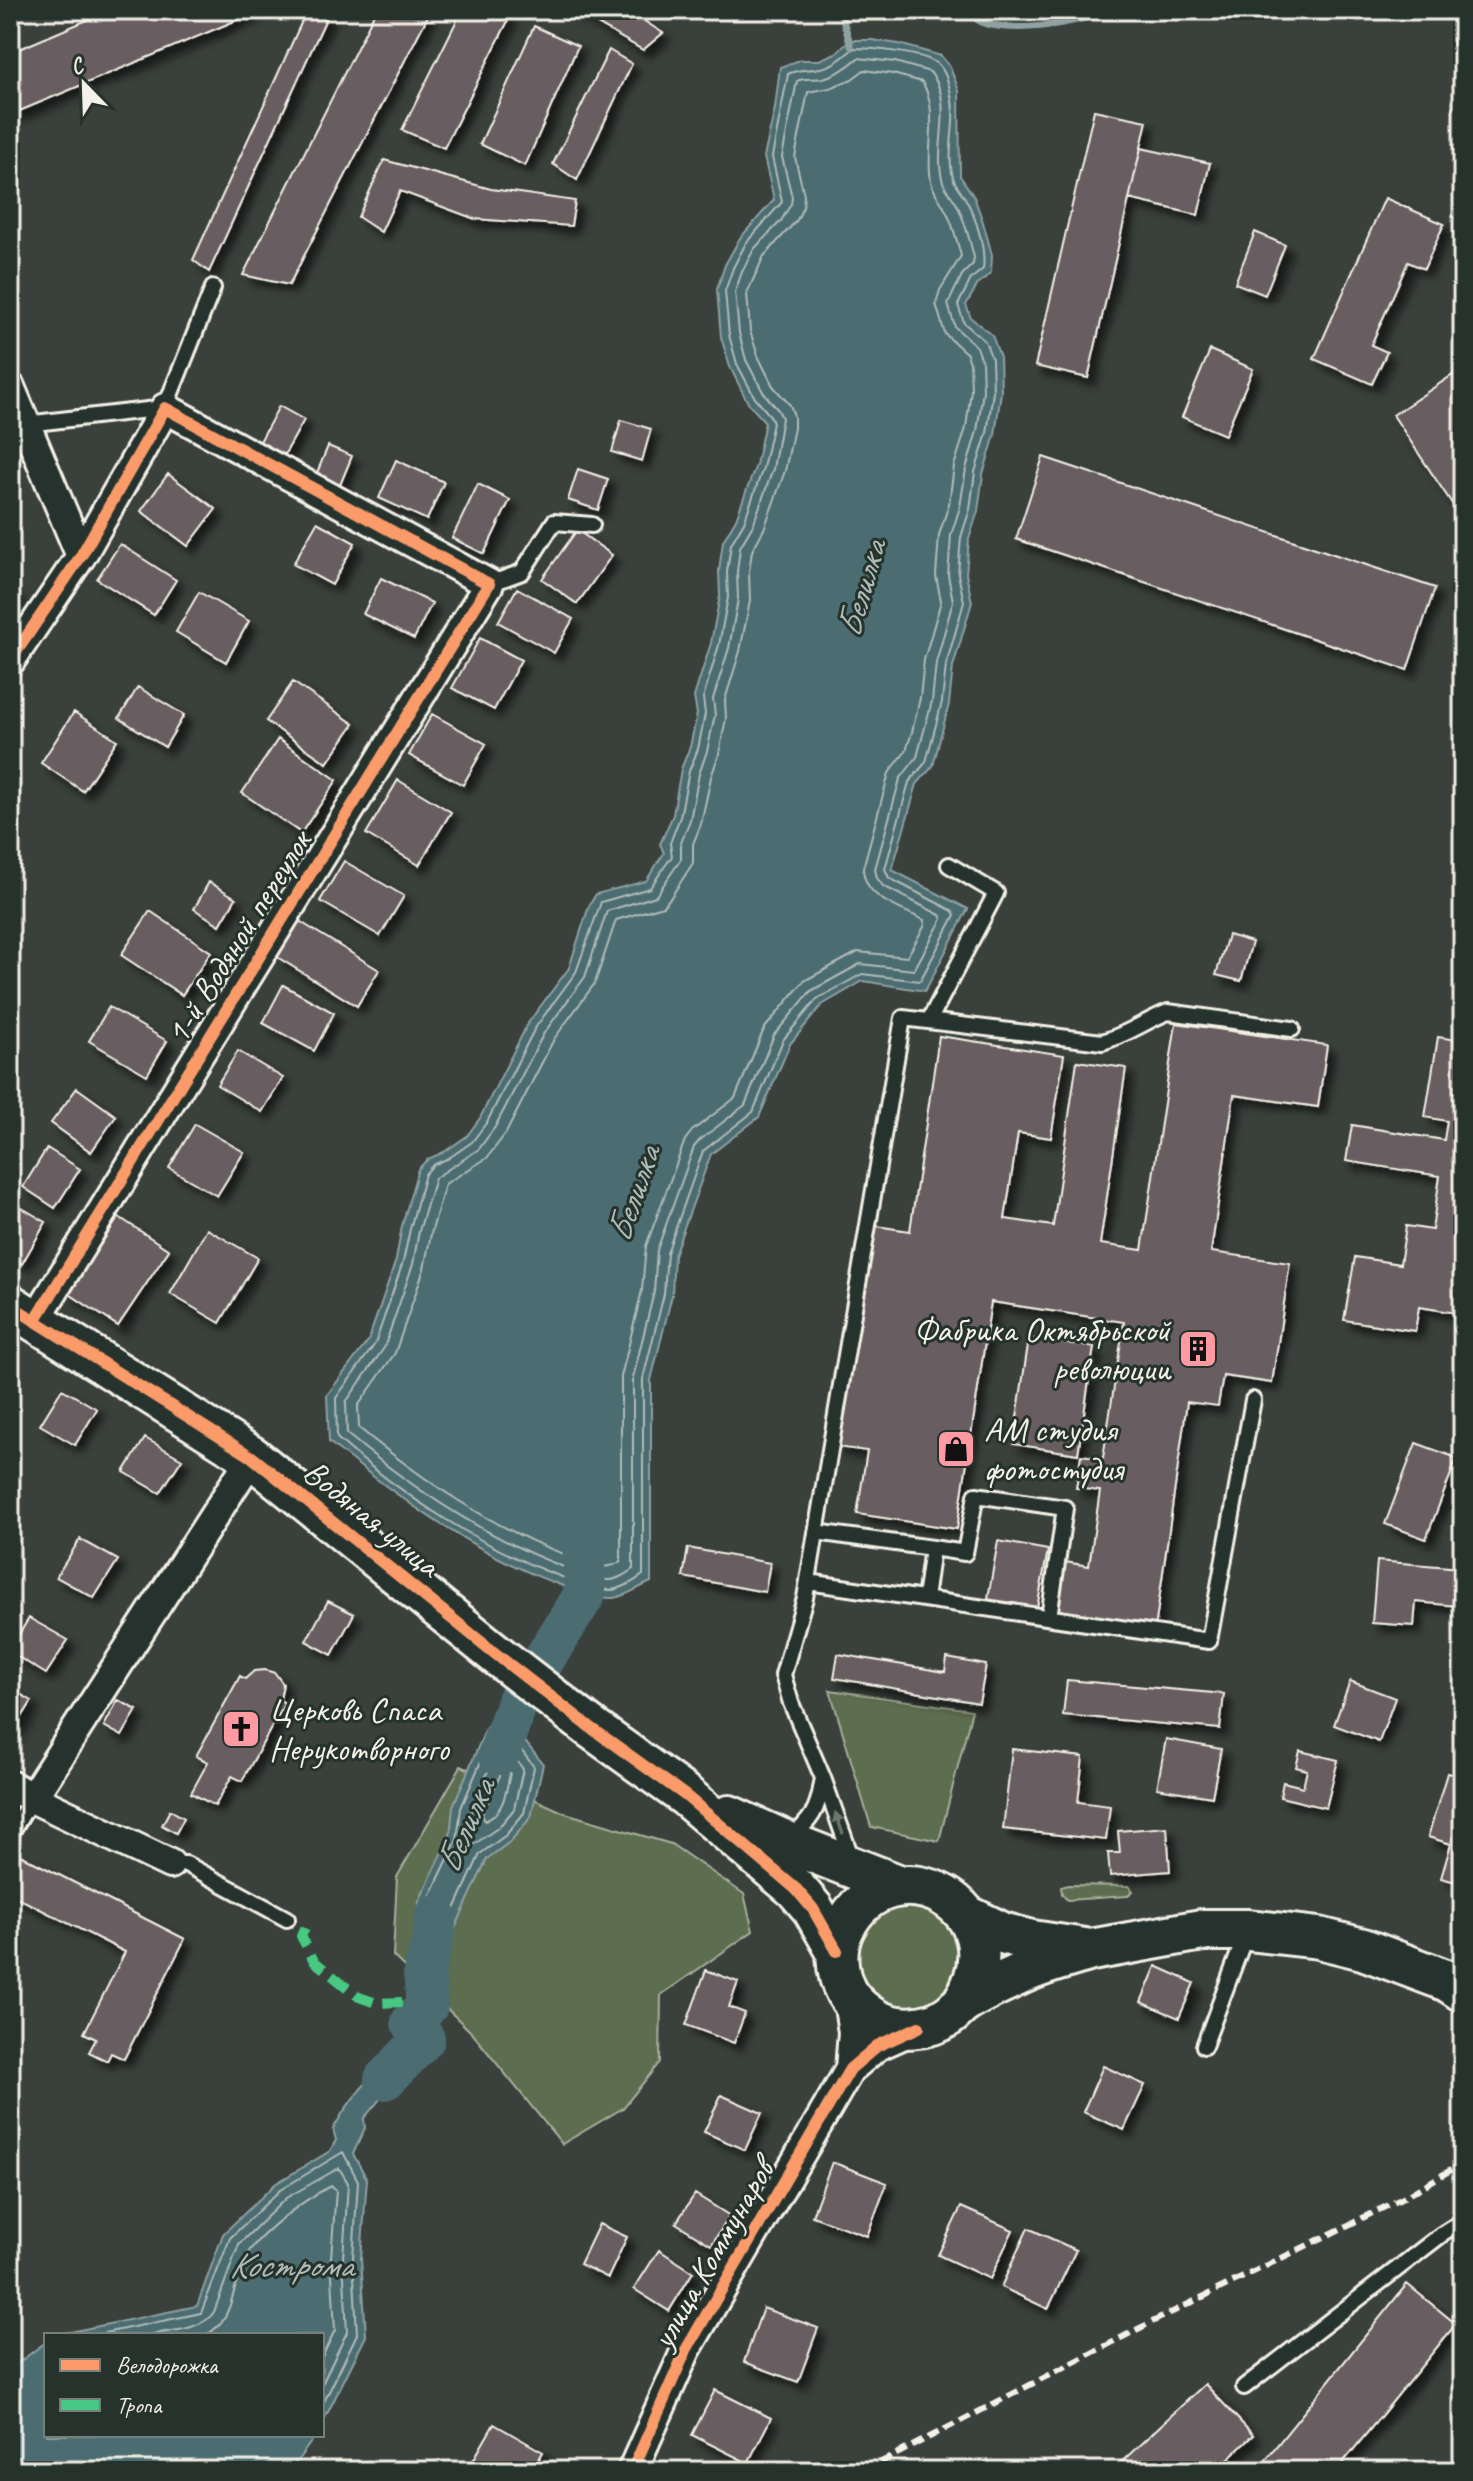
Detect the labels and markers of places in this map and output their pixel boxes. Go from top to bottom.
place label: Фабрика Октябрьской революции [914,1308,1172,1390]
building icon: Фабрика Октябрьской революции [1177,1328,1219,1370]
place label: АМ студия фотостудия [984,1408,1125,1490]
shop icon: АМ студия фотостудия [935,1428,977,1470]
place label: Церковь Спаса Нерукотворного [269,1688,451,1770]
church icon: Церковь Спаса Нерукотворного [220,1708,262,1750]

